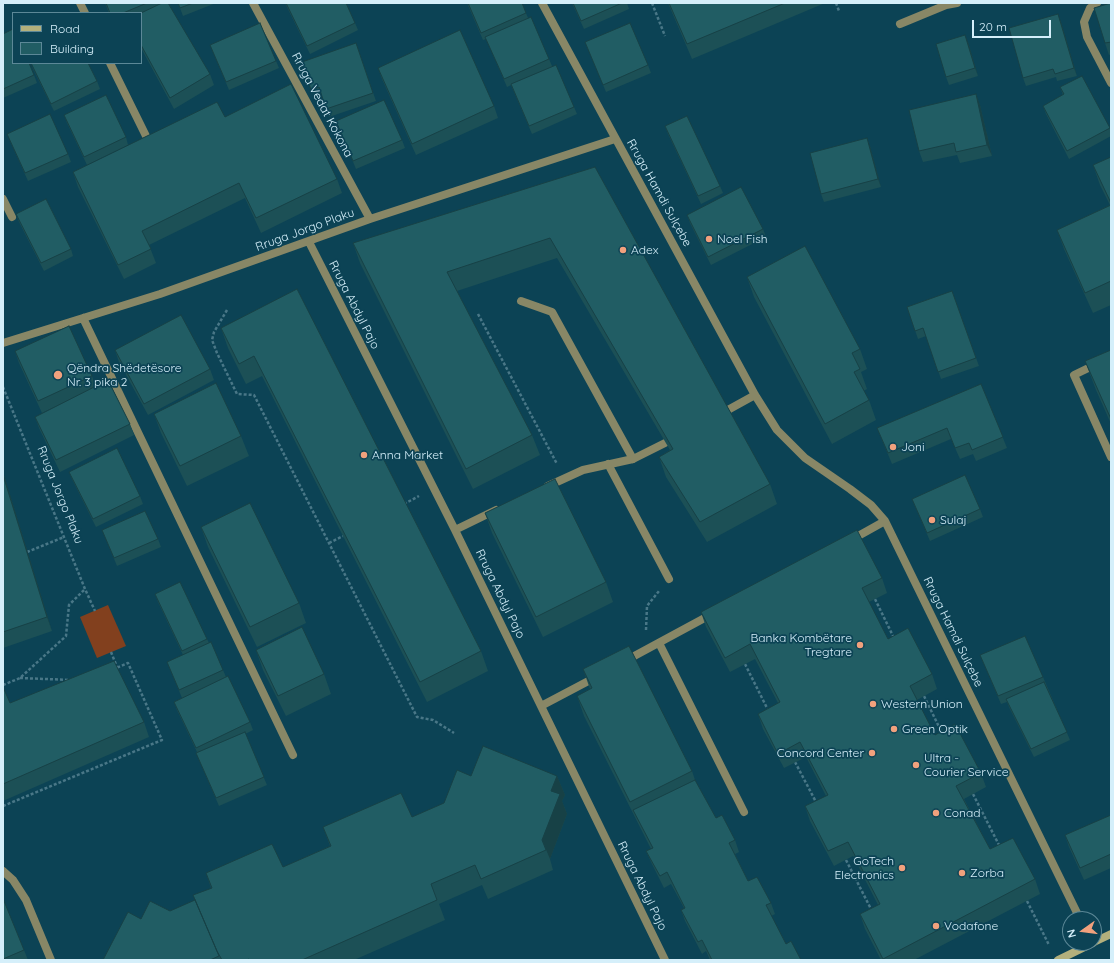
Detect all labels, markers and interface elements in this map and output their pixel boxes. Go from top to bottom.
legend [12,12,142,64]
scale bar [974,12,1053,38]
text: 20 m [979,19,1007,34]
text: Road [50,21,80,36]
text: Building [50,41,94,56]
street label: Rruga Vedat Kokona [288,50,356,160]
street label: Rruga Hamdi Sulçebe [623,137,695,249]
street label: Rruga Jorgo Plaku [254,205,356,255]
place label: Noel Fish [717,232,768,246]
marker: Noel Fish [704,234,714,244]
place label: Adex [631,243,659,257]
marker: Adex [618,245,628,255]
street label: Rruga Abdyl Pajo [325,258,383,352]
place label: Qëndra Shëdetësore Nr. 3 pika 2 [67,361,182,389]
marker: Qëndra Shëdetësore Nr. 3 pika 2 [52,369,64,381]
place label: Joni [901,440,925,454]
marker: Joni [888,442,898,452]
street label: Rruga Jorgo Plaku [34,444,86,546]
place label: Anna Market [372,448,443,462]
marker: Anna Market [359,450,369,460]
place label: Sulaj [940,513,967,527]
marker: Sulaj [927,515,937,525]
street label: Rruga Abdyl Pajo [472,547,528,641]
street label: Rruga Hamdi Sulçebe [920,575,986,689]
place label: Banka Kombëtare Tregtare [750,631,852,659]
marker: Banka Kombëtare Tregtare [855,640,865,650]
place label: Western Union [881,697,963,711]
marker: Western Union [868,699,878,709]
place label: Green Optik [902,722,968,736]
marker: Green Optik [889,724,899,734]
place label: Concord Center [777,746,864,760]
marker: Concord Center [867,748,877,758]
place label: Ultra - Courier Service [924,751,1008,779]
marker: Ultra - Courier Service [911,760,921,770]
place label: Conad [944,806,981,820]
marker: Conad [931,808,941,818]
street label: Rruga Abdyl Pajo [614,839,670,933]
place label: GoTech Electronics [835,854,894,882]
marker: GoTech Electronics [897,863,907,873]
place label: Zorba [970,866,1004,880]
marker: Zorba [957,868,967,878]
north arrow [1062,911,1102,951]
place label: Vodafone [944,919,998,933]
marker: Vodafone [931,921,941,931]
text: N [1064,928,1079,939]

